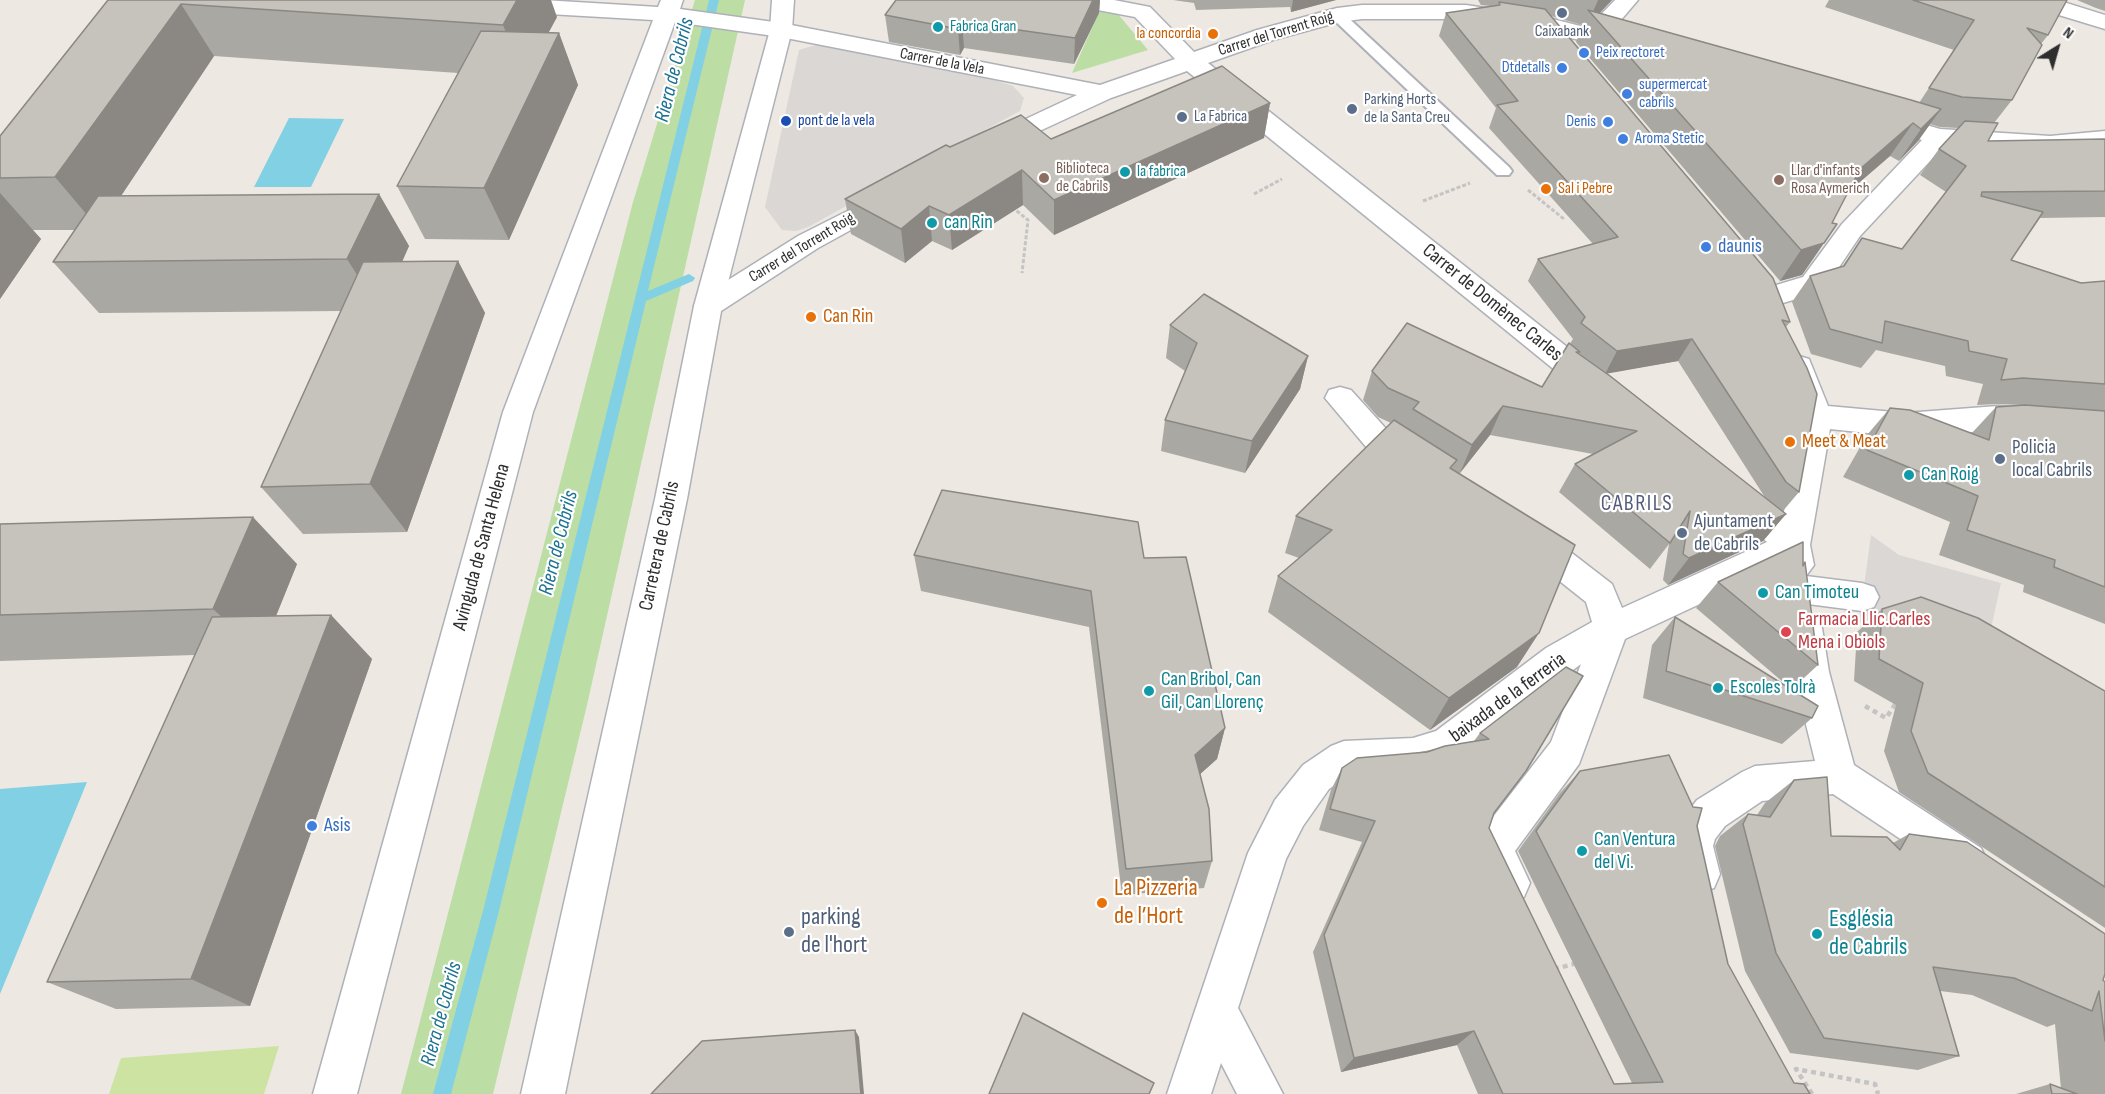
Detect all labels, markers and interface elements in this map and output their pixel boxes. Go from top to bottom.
marker: Caixabank [1555,6,1569,20]
street label: Carrer del Torrent Roig [1216,7,1336,61]
water label: Riera de Cabrils [650,15,700,125]
place label: Fabrica Gran [950,17,1016,37]
north arrow [2027,18,2087,78]
marker: Fabrica Gran [931,20,945,34]
place label: Caixabank [1535,22,1589,42]
text: N [2059,23,2077,43]
place label: la concordia [1136,24,1201,44]
marker: la concordia [1206,27,1220,41]
place label: Peix rectoret [1596,43,1665,63]
street label: Carrer de la Vela [898,44,986,80]
marker: Peix rectoret [1577,46,1591,60]
place label: Dtdetalls [1502,58,1550,78]
marker: Dtdetalls [1555,61,1569,75]
place label: supermercat cabrils [1639,75,1707,113]
marker: supermercat cabrils [1620,87,1634,101]
place label: Parking Horts de la Santa Creu [1364,90,1450,128]
marker: Parking Horts de la Santa Creu [1345,102,1359,116]
place label: La Fabrica [1194,107,1247,127]
marker: La Fabrica [1175,110,1189,124]
place label: pont de la vela [798,111,875,131]
place label: Denis [1566,112,1596,132]
marker: pont de la vela [779,114,793,128]
marker: Denis [1601,115,1615,129]
place label: Aroma Stetic [1635,129,1704,149]
marker: Aroma Stetic [1616,132,1630,146]
place label: Biblioteca de Cabrils [1056,159,1109,197]
place label: Llar d'infants Rosa Aymerich [1791,161,1870,199]
place label: la fabrica [1137,162,1186,182]
marker: la fabrica [1118,165,1132,179]
marker: Biblioteca de Cabrils [1037,171,1051,185]
marker: Llar d'infants Rosa Aymerich [1772,173,1786,187]
place label: Sal i Pebre [1558,179,1613,199]
marker: Sal i Pebre [1539,182,1553,196]
street label: Carrer del Torrent Roig [746,209,858,287]
place label: can Rin [944,211,993,235]
marker: can Rin [925,216,939,230]
place label: daunis [1718,235,1762,259]
street label: Carrer de Domènec Carles [1417,239,1567,367]
marker: daunis [1699,240,1713,254]
place label: Can Rin [823,305,873,329]
marker: Can Rin [804,310,818,324]
place label: Meet & Meat [1802,430,1886,454]
marker: Meet & Meat [1783,435,1797,449]
place label: Policia local Cabrils [2012,436,2092,483]
marker: Policia local Cabrils [1993,452,2007,466]
street label: Avinguda de Santa Helena [448,461,516,633]
place label: Can Roig [1921,463,1979,487]
marker: Can Roig [1902,468,1916,482]
street label: Carretera de Cabrils [635,479,685,613]
water label: Riera de Cabrils [534,488,584,598]
district label: CABRILS [1601,491,1673,517]
place label: Ajuntament de Cabrils [1694,510,1773,557]
marker: Ajuntament de Cabrils [1675,526,1689,540]
place label: Can Timoteu [1775,581,1859,605]
marker: Can Timoteu [1756,586,1770,600]
place label: Farmacia Llic.Carles Mena i Obiols [1798,608,1931,655]
marker: Farmacia Llic.Carles Mena i Obiols [1779,625,1793,639]
street label: baixada de la ferreria [1445,648,1571,748]
place label: Can Bribol, Can Gil, Can Llorenç [1161,668,1264,715]
place label: Escoles Tolrà [1730,676,1816,700]
marker: Escoles Tolrà [1711,681,1725,695]
marker: Can Bribol, Can Gil, Can Llorenç [1142,684,1156,698]
place label: Asis [324,814,351,838]
marker: Asis [305,819,319,833]
place label: Can Ventura del Vi. [1594,828,1675,875]
marker: Can Ventura del Vi. [1575,844,1589,858]
place label: La Pizzeria de l’Hort [1114,875,1198,931]
marker: La Pizzeria de l’Hort [1095,896,1109,910]
place label: parking de l'hort [801,904,867,960]
place label: Església de Cabrils [1829,906,1907,962]
marker: parking de l'hort [782,925,796,939]
marker: Església de Cabrils [1810,927,1824,941]
water label: Riera de Cabrils [416,959,468,1069]

